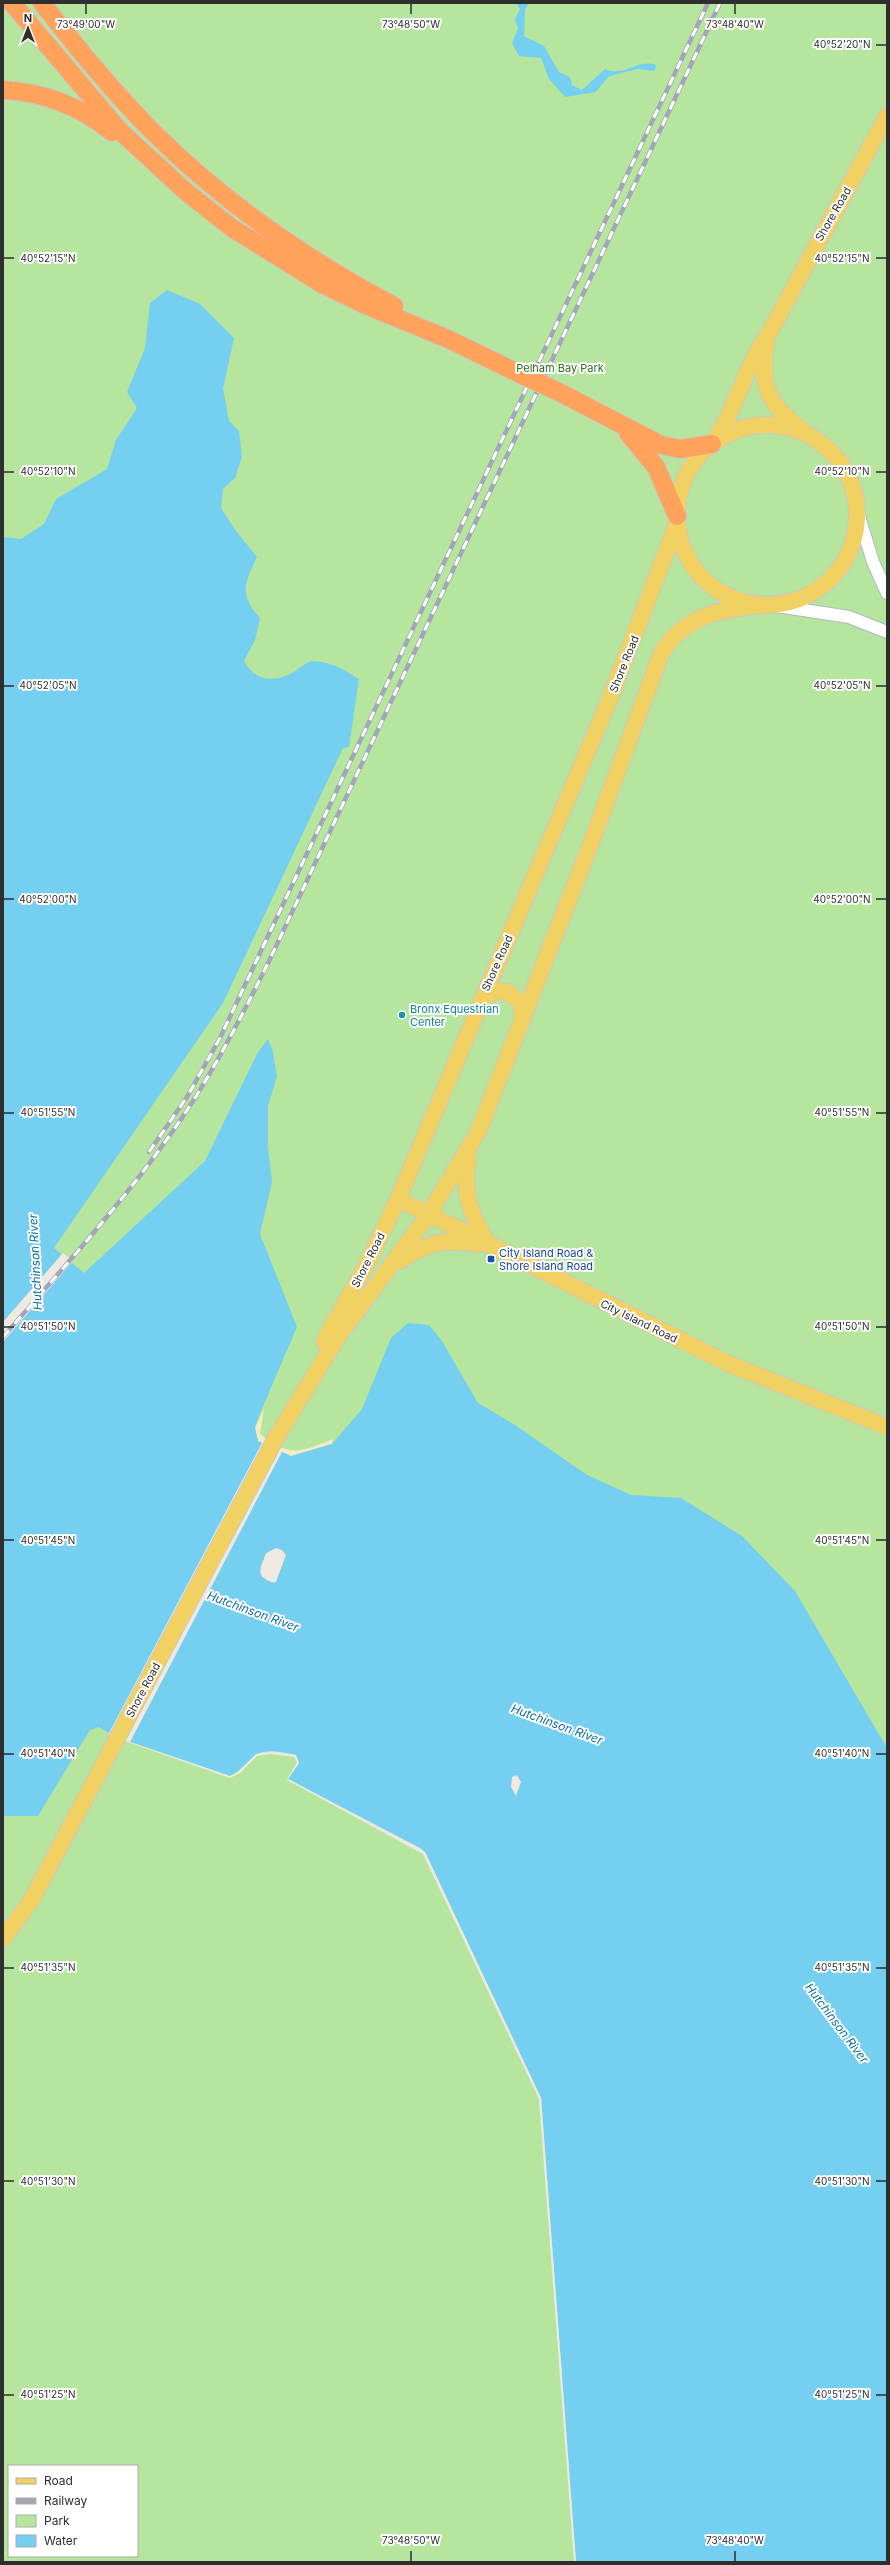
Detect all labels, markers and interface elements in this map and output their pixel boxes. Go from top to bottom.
north arrow [8,8,48,48]
text: N [24,11,32,25]
text: 73°49'00"W [57,18,115,30]
text: 73°48'50"W [382,18,440,30]
text: 73°48'40"W [706,18,764,30]
text: 40°52'20"N [813,38,871,50]
street label: Shore Road [812,184,854,244]
text: 40°52'15"N [21,252,75,264]
text: 40°52'15"N [815,252,869,264]
park label: Pelham Bay Park [516,361,604,375]
text: 40°52'10"N [20,465,76,477]
text: 40°52'10"N [814,465,870,477]
street label: Shore Road [606,633,642,695]
text: 40°52'05"N [19,679,77,691]
text: 40°52'05"N [813,679,871,691]
text: 40°52'00"N [19,893,77,905]
text: 40°52'00"N [813,893,871,905]
street label: Shore Road [478,933,516,993]
place label: Bronx Equestrian Center [410,1002,499,1029]
marker: Bronx Equestrian Center [397,1010,407,1020]
text: 40°51'55"N [21,1106,75,1118]
text: 40°51'55"N [815,1106,869,1118]
water label: Hutchinson River [25,1213,45,1311]
street label: Shore Road [348,1230,388,1290]
place label: City Island Road & Shore Island Road [499,1246,593,1273]
marker: City Island Road & Shore Island Road [486,1254,496,1264]
street label: City Island Road [598,1296,680,1346]
text: 40°51'50"N [20,1320,76,1332]
text: 40°51'50"N [814,1320,870,1332]
text: 40°51'45"N [21,1534,75,1546]
text: 40°51'45"N [815,1534,869,1546]
water label: Hutchinson River [205,1587,301,1635]
street label: Shore Road [123,1660,163,1720]
water label: Hutchinson River [509,1700,605,1748]
text: 40°51'40"N [21,1747,75,1759]
text: 40°51'40"N [815,1747,869,1759]
text: 40°51'35"N [21,1961,75,1973]
text: 40°51'35"N [815,1961,869,1973]
water label: Hutchinson River [802,1980,872,2066]
text: 40°51'30"N [20,2175,76,2187]
text: 40°51'30"N [814,2175,870,2187]
text: 40°51'25"N [21,2388,75,2400]
text: 40°51'25"N [815,2388,869,2400]
legend [8,2465,138,2557]
text: Road [44,2473,73,2488]
text: Railway [44,2493,88,2508]
text: Park [44,2513,70,2528]
text: Water [44,2533,78,2548]
text: 73°48'50"W [382,2534,440,2546]
text: 73°48'40"W [706,2534,764,2546]

